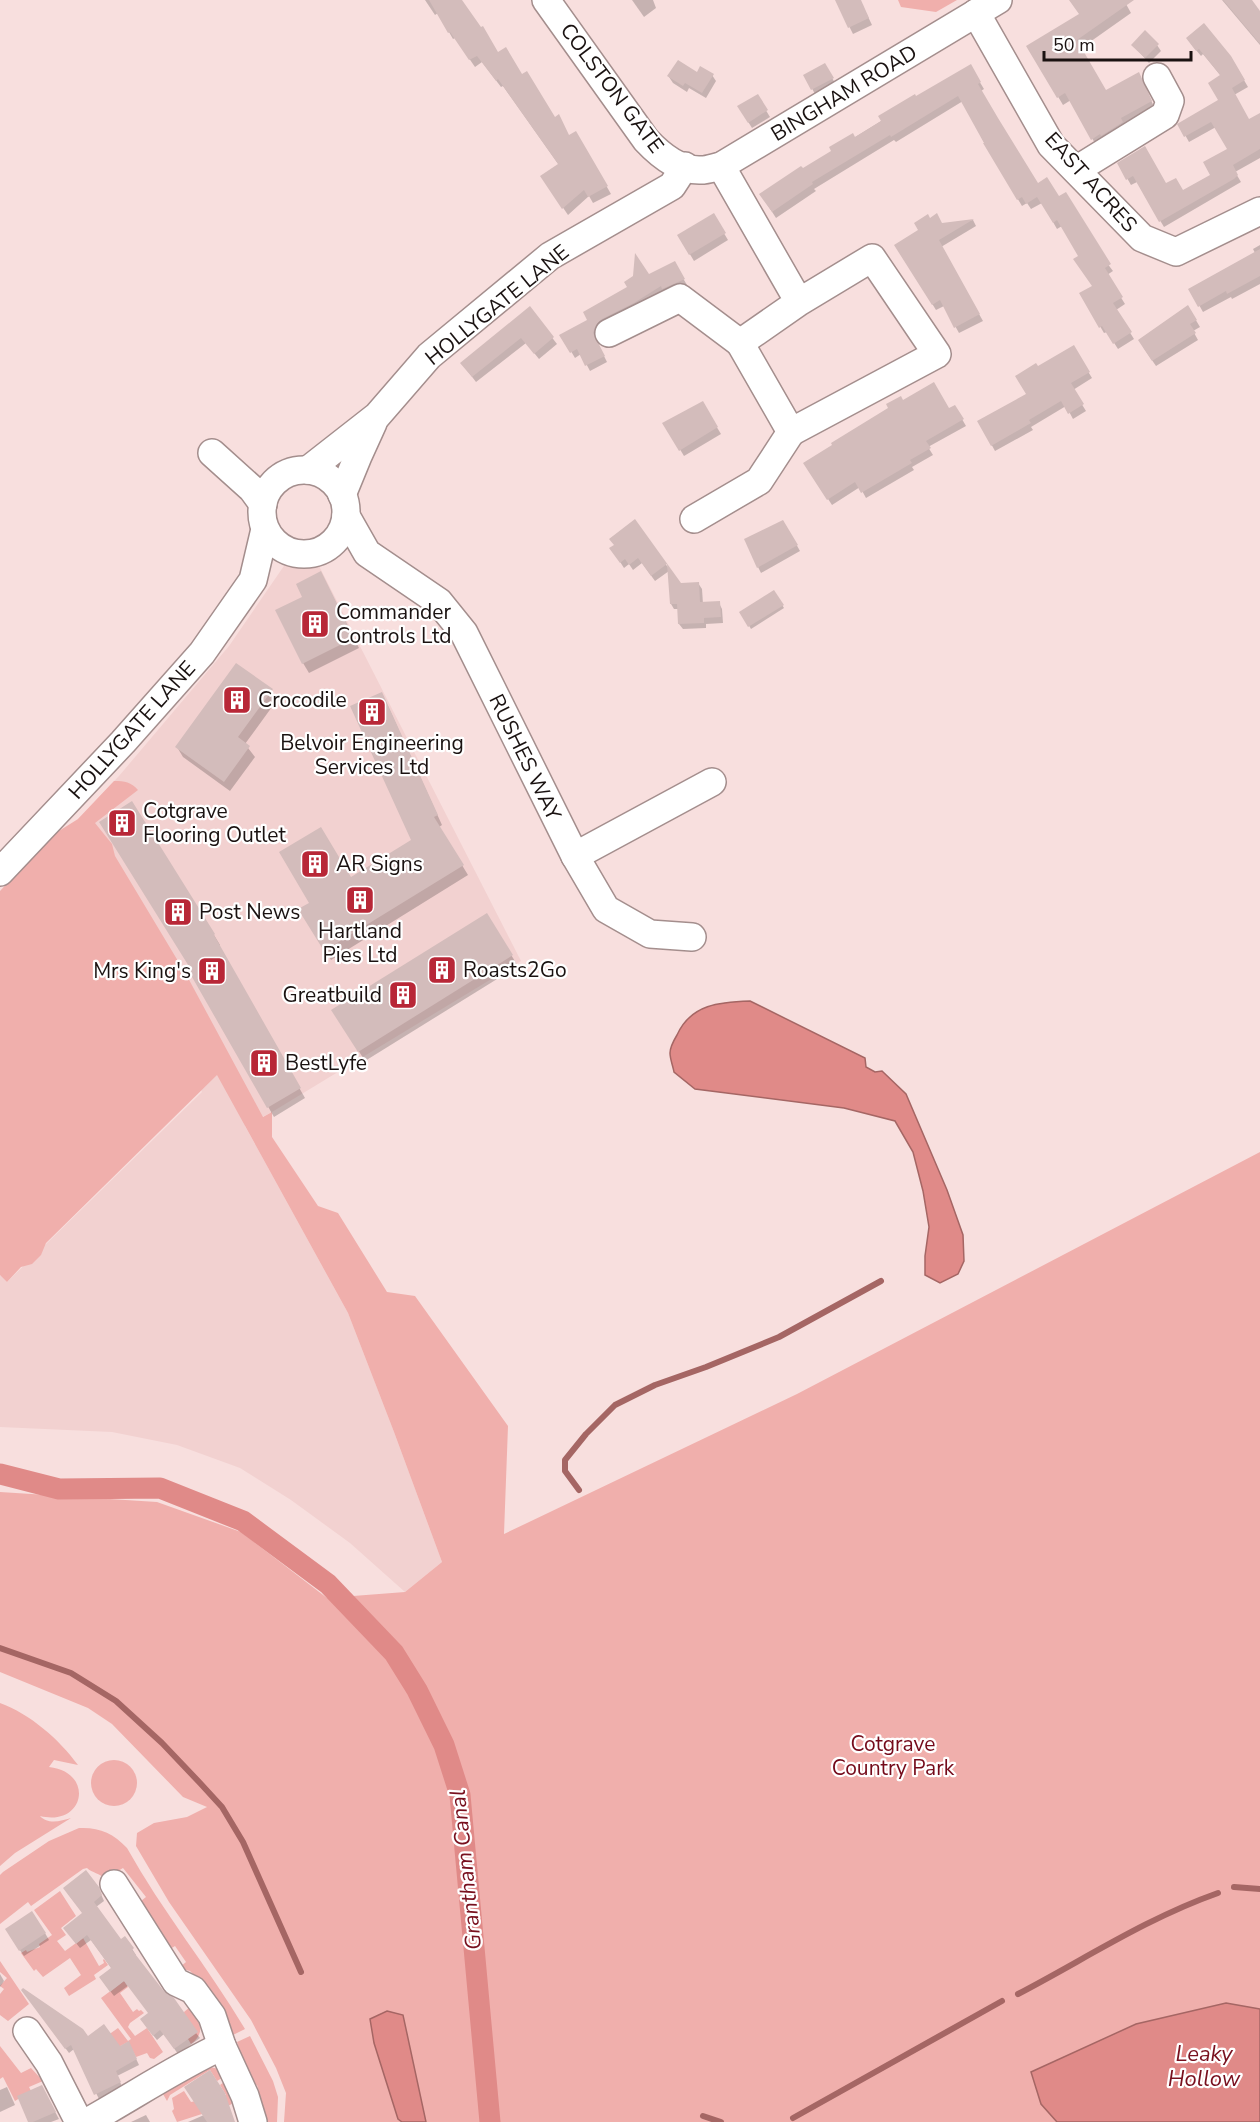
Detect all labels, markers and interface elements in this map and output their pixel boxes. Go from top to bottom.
street label: COLSTON GATE [554,17,670,159]
scale bar [1044,24,1191,62]
text: 50 m [1053,33,1095,57]
street label: BINGHAM ROAD [766,38,922,148]
street label: EAST ACRES [1038,126,1144,238]
street label: HOLLYGATE LANE [419,238,575,372]
place label: Commander Controls Ltd [336,598,451,650]
building icon: Commander Controls Ltd [299,608,331,640]
street label: HOLLYGATE LANE [62,655,202,805]
building icon: Crocodile [221,684,253,716]
place label: Crocodile [258,686,347,714]
street label: RUSHES WAY [482,689,568,825]
building icon: Belvoir Engineering Services Ltd [356,696,388,728]
place label: Belvoir Engineering Services Ltd [280,729,464,781]
place label: Cotgrave Flooring Outlet [143,797,287,849]
building icon: Cotgrave Flooring Outlet [106,807,138,839]
building icon: AR Signs [299,848,331,880]
place label: AR Signs [336,850,423,878]
building icon: Hartland Pies Ltd [344,884,376,916]
building icon: Post News [162,896,194,928]
place label: Post News [199,898,300,926]
place label: Hartland Pies Ltd [318,917,402,969]
building icon: Roasts2Go [426,954,458,986]
building icon: Mrs King's [196,955,228,987]
place label: Roasts2Go [463,956,567,984]
place label: Mrs King's [93,957,191,985]
building icon: Greatbuild [387,979,419,1011]
place label: Greatbuild [282,981,382,1009]
building icon: BestLyfe [248,1047,280,1079]
place label: BestLyfe [285,1049,367,1077]
park label: Cotgrave Country Park [832,1730,955,1782]
water label: Grantham Canal [443,1788,489,1952]
water label: Leaky Hollow [1168,2039,1241,2094]

